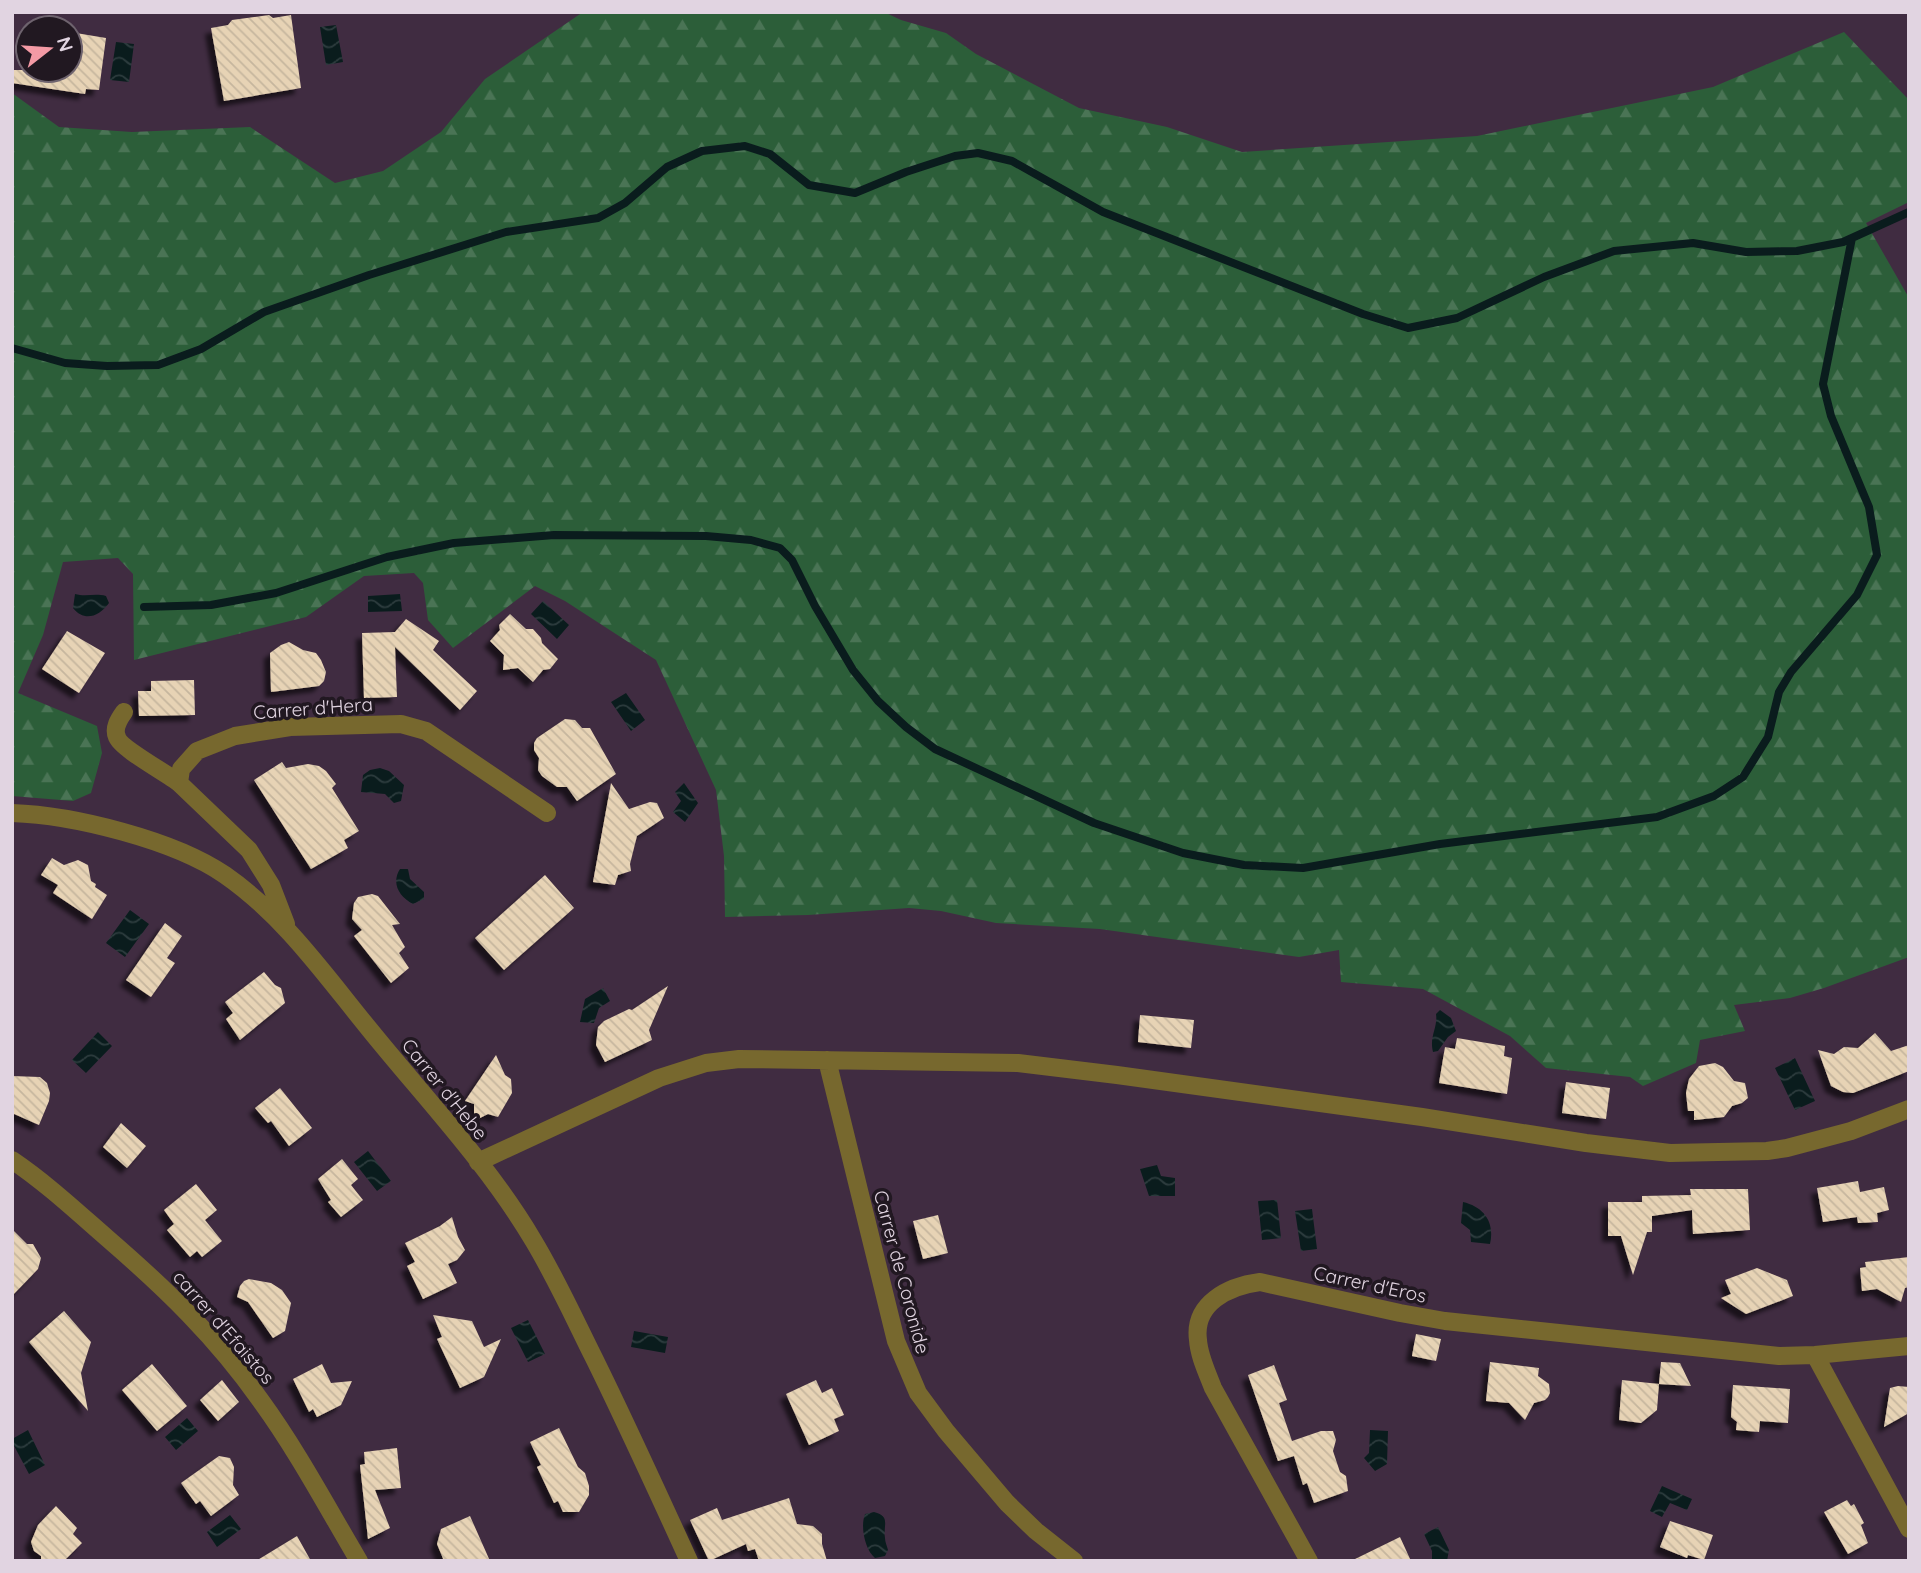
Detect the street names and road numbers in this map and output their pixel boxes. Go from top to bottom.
street label: Carrer d'Hera [253,692,373,724]
street label: Carrer d'Hebe [397,1034,493,1144]
street label: Carrer de Coronide [869,1188,935,1356]
street label: Carrer d'Eros [1311,1260,1429,1308]
street label: carrer d'Efaistos [168,1265,280,1389]

